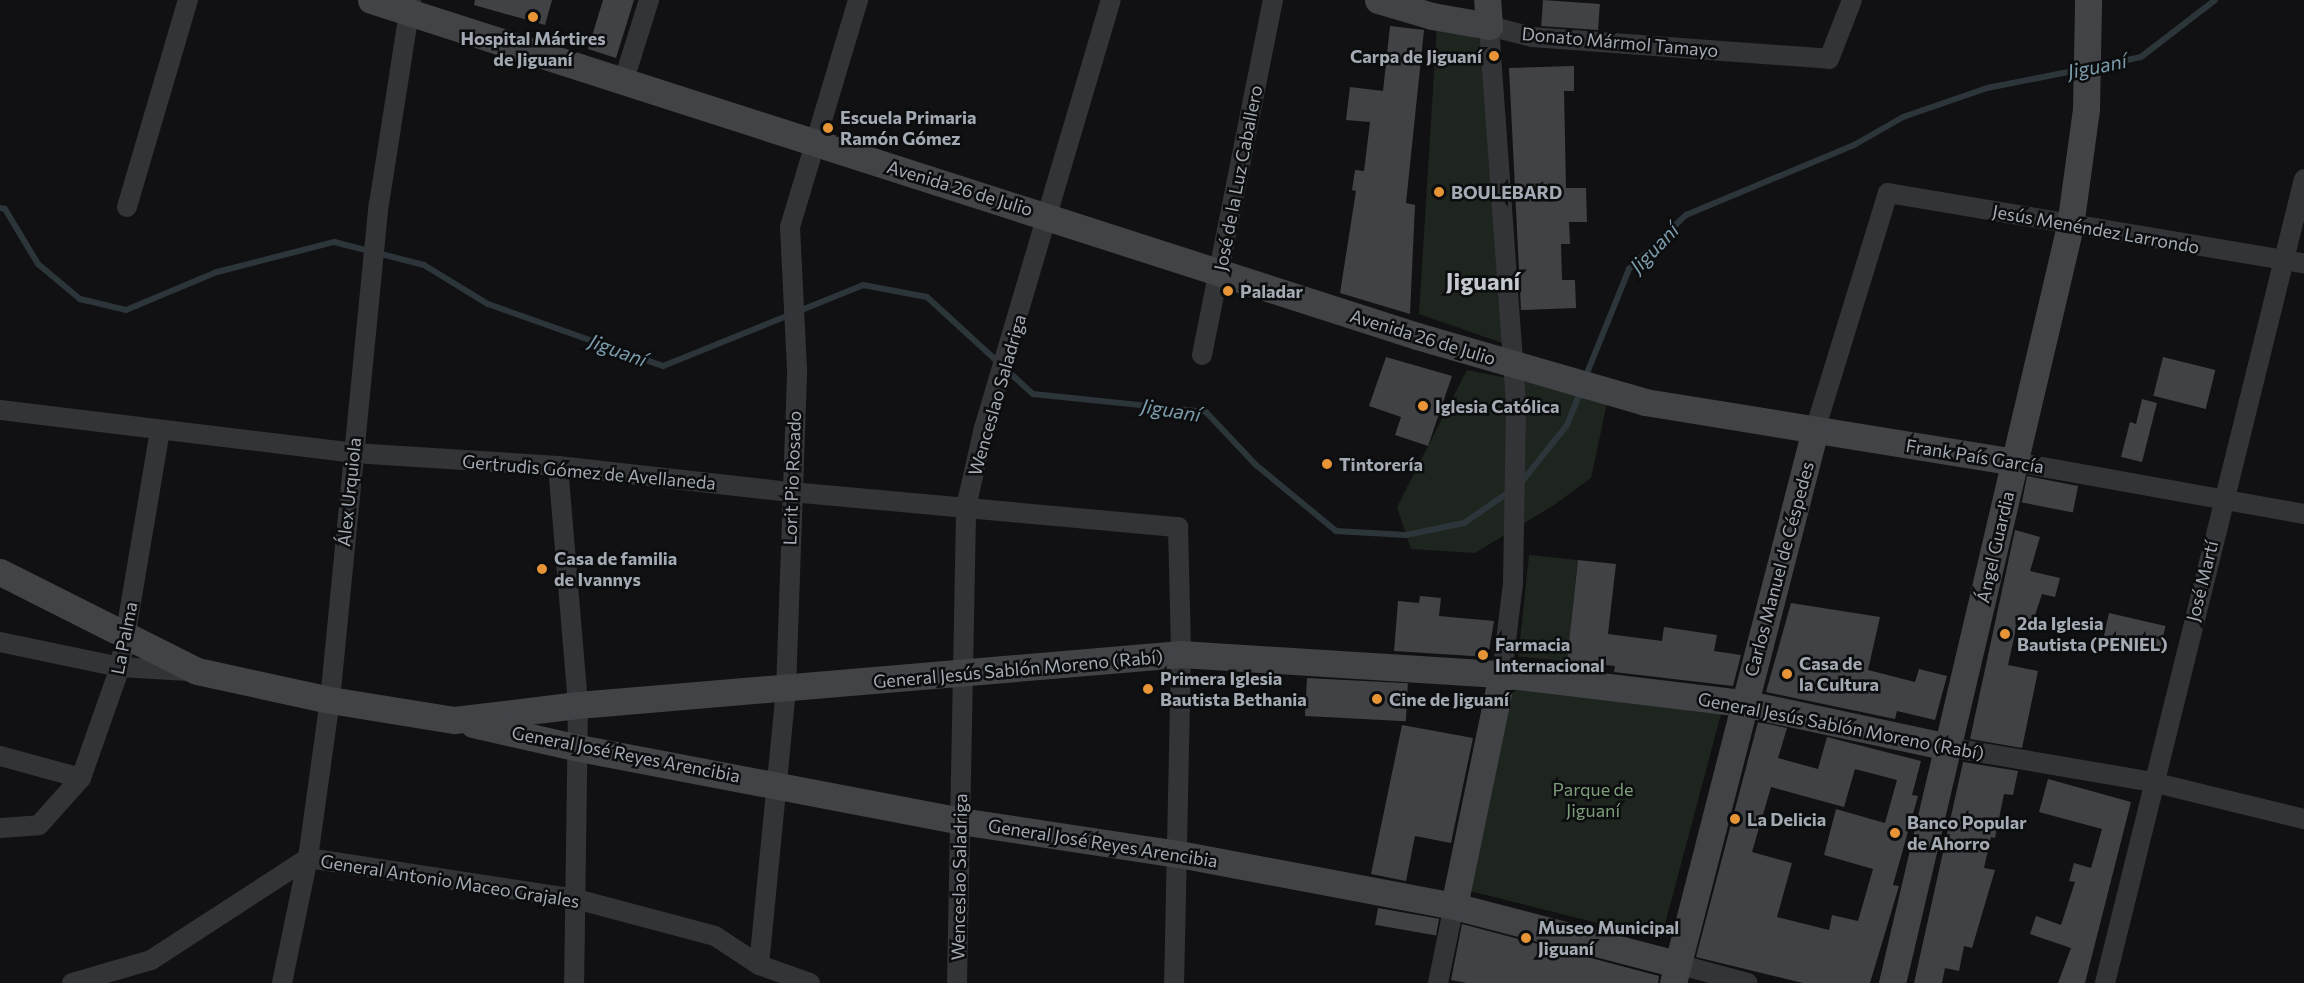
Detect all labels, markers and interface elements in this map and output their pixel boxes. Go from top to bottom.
marker: Hospital Mártires de Jiguaní [524,8,542,26]
street label: Donato Mármol Tamayo [1521,23,1719,61]
place label: Hospital Mártires de Jiguaní [460,28,606,70]
place label: Carpa de Jiguaní [1350,45,1482,67]
water label: Jiguaní [2065,48,2129,84]
marker: Carpa de Jiguaní [1487,49,1501,63]
street label: José de la Luz Caballero [1209,83,1267,273]
place label: Escuela Primaria Ramón Gómez [840,107,977,150]
marker: Escuela Primaria Ramón Gómez [821,121,835,135]
street label: Avenida 26 de Julio [885,156,1035,220]
place label: BOULEBARD [1451,181,1562,203]
marker: BOULEBARD [1432,185,1446,199]
street label: Jesús Menéndez Larrondo [1991,200,2201,258]
water label: Jiguaní [1625,218,1683,278]
district label: Jiguaní [1446,267,1520,295]
place label: Paladar [1240,280,1303,302]
marker: Paladar [1221,284,1235,298]
street label: Avenida 26 de Julio [1348,305,1498,369]
street label: Wenceslao Saladriga [964,312,1030,478]
water label: Jiguaní [586,328,650,372]
water label: Jiguaní [1139,393,1203,427]
place label: Iglesia Católica [1435,395,1559,417]
marker: Iglesia Católica [1416,399,1430,413]
street label: Lorit Pio Rosado [779,410,805,546]
street label: Frank País García [1904,434,2046,478]
street label: Álex Urquiola [333,436,365,548]
street label: Gertrudis Gómez de Avellaneda [461,450,717,494]
place label: Tintorería [1339,453,1423,475]
marker: Tintorería [1320,457,1334,471]
street label: Carlos Manuel de Céspedes [1740,459,1818,679]
street label: Ángel Guardia [1972,489,2018,605]
street label: José Martí [2182,538,2222,624]
place label: Casa de familia de Ivannys [554,548,677,590]
marker: Casa de familia de Ivannys [535,562,549,576]
street label: La Palma [106,600,142,676]
place label: 2da Iglesia Bautista (PENIEL) [2017,613,2168,656]
marker: 2da Iglesia Bautista (PENIEL) [1998,627,2012,641]
place label: Farmacia Internacional [1495,634,1605,676]
street label: General Jesús Sablón Moreno (Rabí) [872,646,1164,692]
marker: Farmacia Internacional [1476,648,1490,662]
place label: Casa de la Cultura [1799,653,1879,696]
marker: Casa de la Cultura [1780,667,1794,681]
place label: Primera Iglesia Bautista Bethania [1160,668,1307,710]
marker: Primera Iglesia Bautista Bethania [1141,682,1155,696]
place label: Cine de Jiguaní [1389,688,1509,710]
street label: General Jesús Sablón Moreno (Rabí) [1696,688,1986,764]
marker: Cine de Jiguaní [1370,692,1384,706]
street label: General José Reyes Arencibia [510,721,742,787]
park label: Parque de Jiguaní [1553,779,1633,822]
street label: Wenceslao Saladriga [947,793,971,961]
place label: La Delicia [1747,808,1826,830]
marker: La Delicia [1728,812,1742,826]
place label: Banco Popular de Ahorro [1907,812,2027,854]
street label: General José Reyes Arencibia [987,814,1219,872]
marker: Banco Popular de Ahorro [1888,826,1902,840]
street label: General Antonio Maceo Grajales [319,850,581,912]
place label: Museo Municipal Jiguaní [1538,917,1679,960]
marker: Museo Municipal Jiguaní [1519,931,1533,945]

